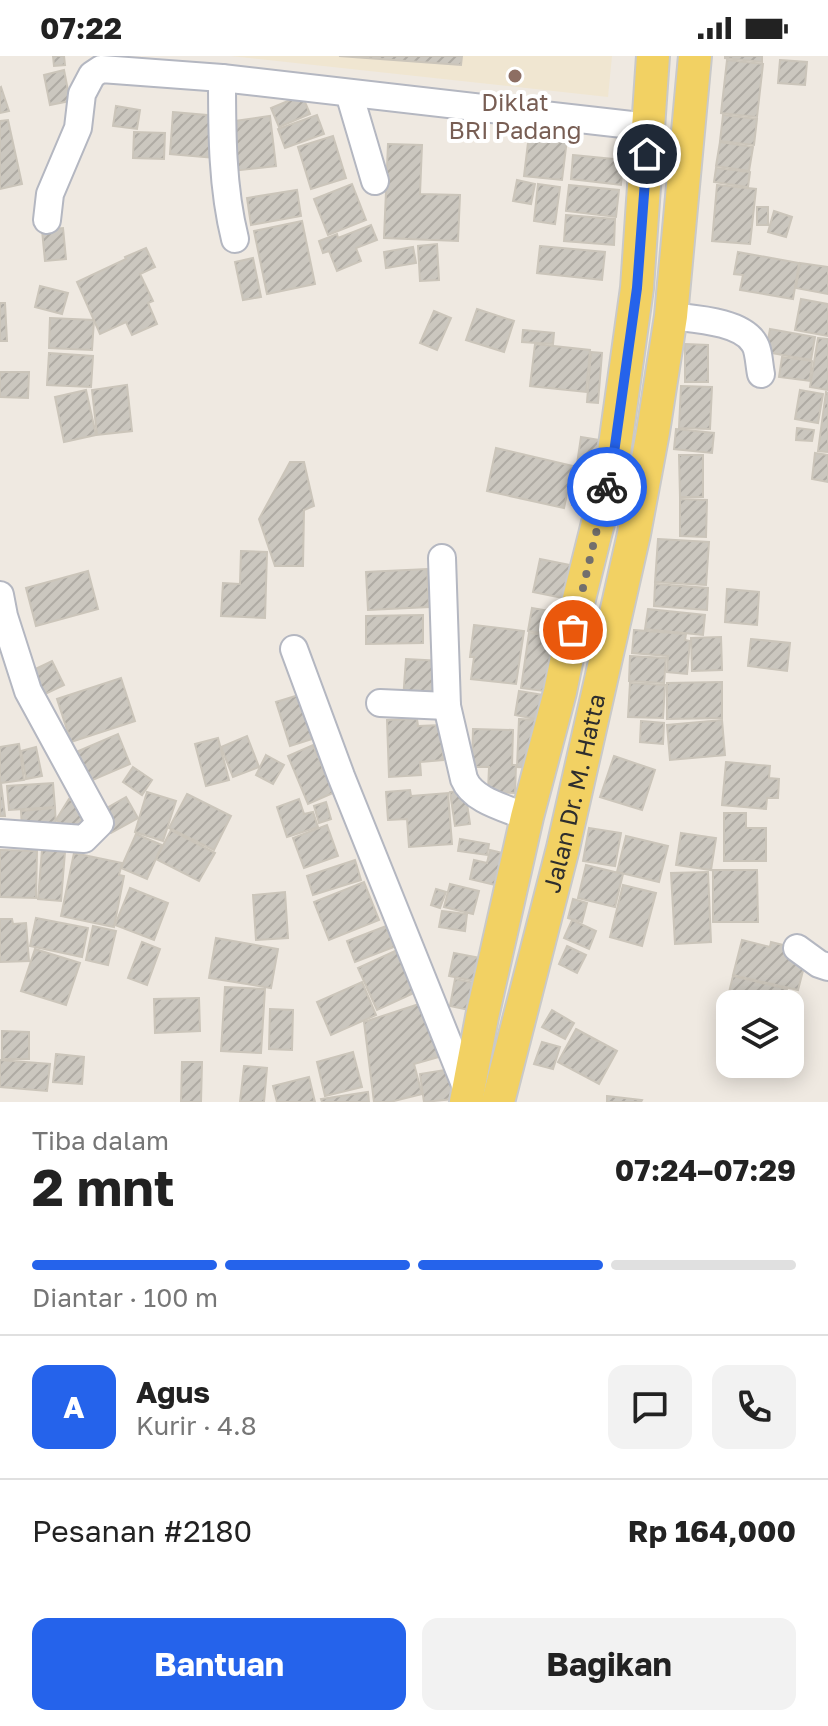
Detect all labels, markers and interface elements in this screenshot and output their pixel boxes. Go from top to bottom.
text: 07:22 [40,10,122,46]
marker: Diklat BRI Padang [506,67,524,85]
place label: Diklat BRI Padang [449,87,581,144]
pin [613,120,681,188]
icon: home [625,132,669,176]
courier [567,447,647,527]
icon: bike [585,465,629,509]
pin [539,596,607,664]
icon: bag [551,608,595,652]
street label: Jalan Dr. M. Hatta [536,691,610,896]
map controls [716,990,804,1078]
button: layers [716,990,804,1078]
text: Tiba dalam [32,1125,169,1156]
text: 07:24–07:29 [615,1152,796,1188]
text: 2 mnt [32,1155,174,1217]
text: Diantar · 100 m [32,1282,218,1313]
button: chat [608,1365,692,1449]
button: phone [712,1365,796,1449]
text: Agus [136,1374,210,1410]
text: A [63,1389,85,1425]
text: Kurir · 4.8 [136,1410,257,1441]
text: Pesanan #2180 [32,1513,252,1549]
text: Rp 164,000 [628,1513,796,1549]
button: Bantuan [32,1618,406,1710]
button: Bagikan [422,1618,796,1710]

